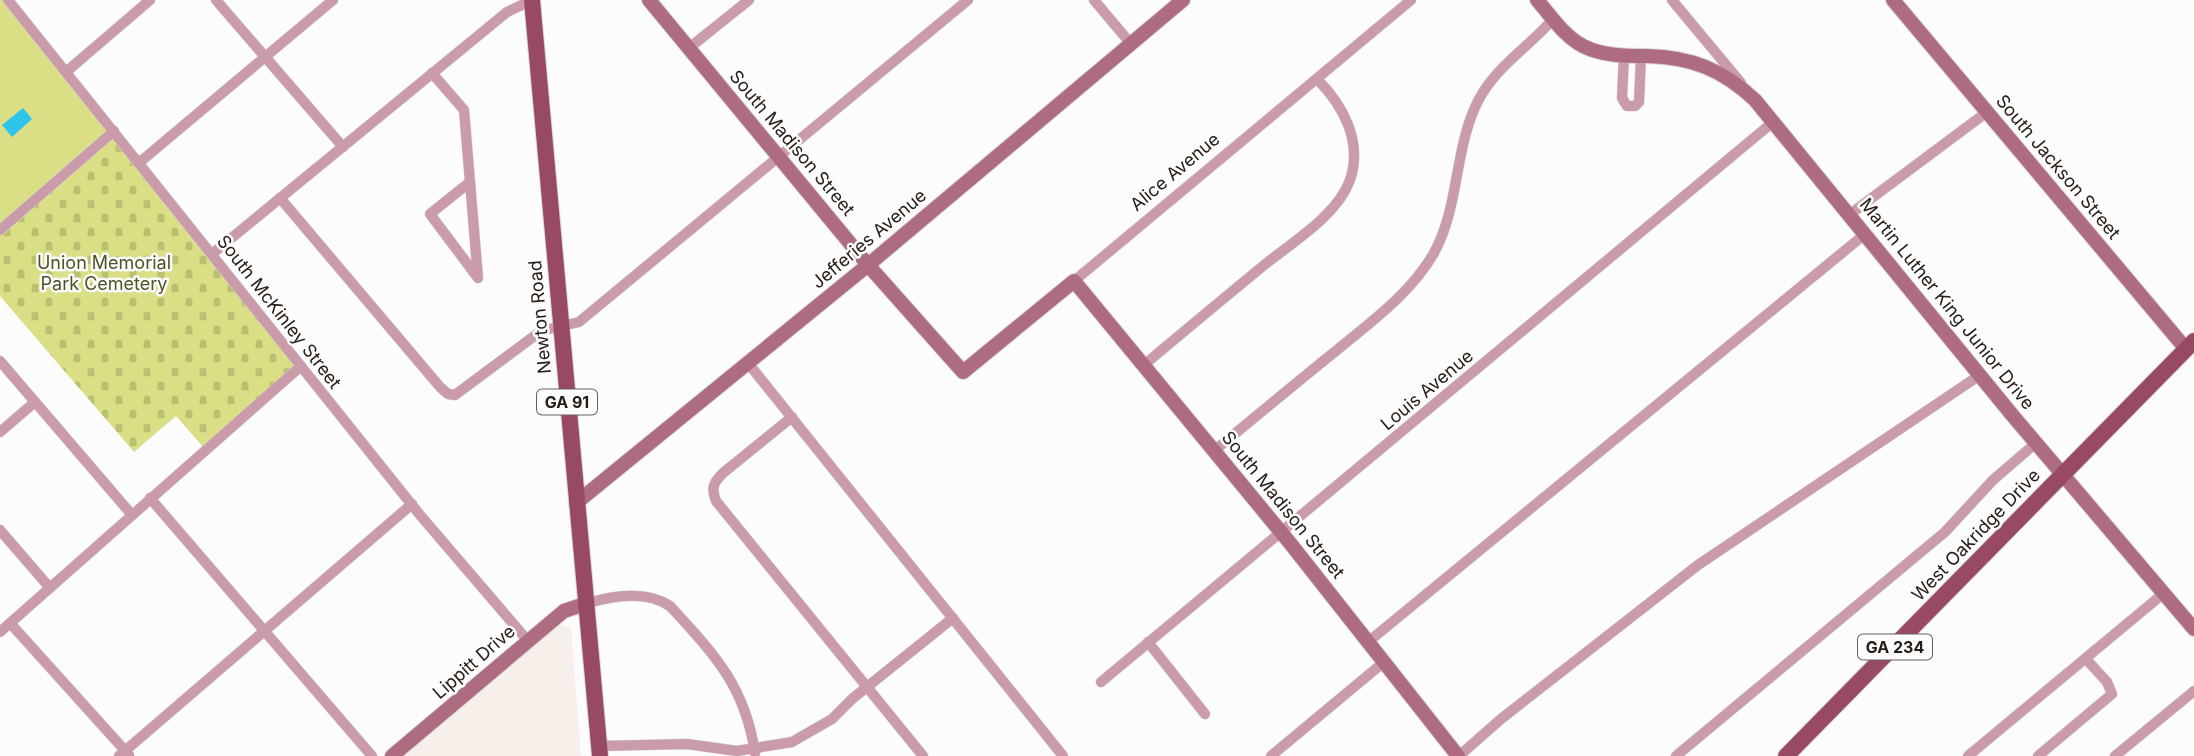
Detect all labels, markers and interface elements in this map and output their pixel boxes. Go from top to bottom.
street label: South Madison Street [725,66,859,220]
street label: South Jackson Street [1992,90,2125,243]
street label: Alice Avenue [1126,128,1224,215]
street label: Jefferies Avenue [807,185,930,293]
street label: Martin Luther King Junior Drive [1856,194,2039,414]
street label: South McKinley Street [213,231,346,393]
park label: Union Memorial Park Cemetery [37,252,171,294]
street label: Newton Road [524,259,555,375]
street label: Louis Avenue [1376,345,1477,434]
road number: GA 91 [537,390,597,414]
street label: South Madison Street [1218,427,1349,583]
street label: West Oakridge Drive [1907,464,2044,605]
street label: Lippitt Drive [428,620,519,703]
road number: GA 234 [1858,634,1932,660]

